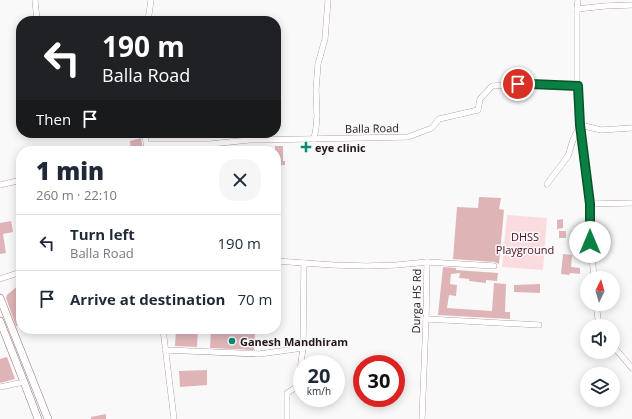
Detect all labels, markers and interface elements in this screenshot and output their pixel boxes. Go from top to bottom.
text: 190 m [102,27,185,65]
icon: left [36,32,88,84]
text: Balla Road [102,63,190,87]
pin [501,67,535,101]
icon: arrive [507,73,529,95]
icon: arrive [79,108,101,130]
text: Then [36,109,71,129]
street label: Balla Road [345,120,399,136]
place label: eye clinic [315,140,366,155]
marker: eye clinic [300,141,312,153]
text: 1 min [36,154,104,187]
button: close [219,159,261,201]
text: 260 m · 22:10 [36,186,117,204]
position arrow [569,221,611,263]
text: Turn left [70,224,135,244]
park label: DHSS Playground [496,229,554,257]
icon: left [36,232,58,254]
text: 190 m [217,233,261,253]
text: Balla Road [70,244,134,262]
street label: Durga HS Rd [408,269,424,333]
north arrow [580,271,620,311]
map controls [580,271,620,407]
icon: arrive [36,288,58,310]
text: Arrive at destination [70,289,225,309]
text: 70 m [237,289,272,309]
button: sound [580,319,620,359]
place label: Ganesh Mandhiram [240,334,348,349]
marker: Ganesh Mandhiram [227,336,237,346]
speed limit sign: 30 [353,355,405,407]
text: 20 [308,362,330,389]
button: layers [580,367,620,407]
text: km/h [307,384,331,398]

